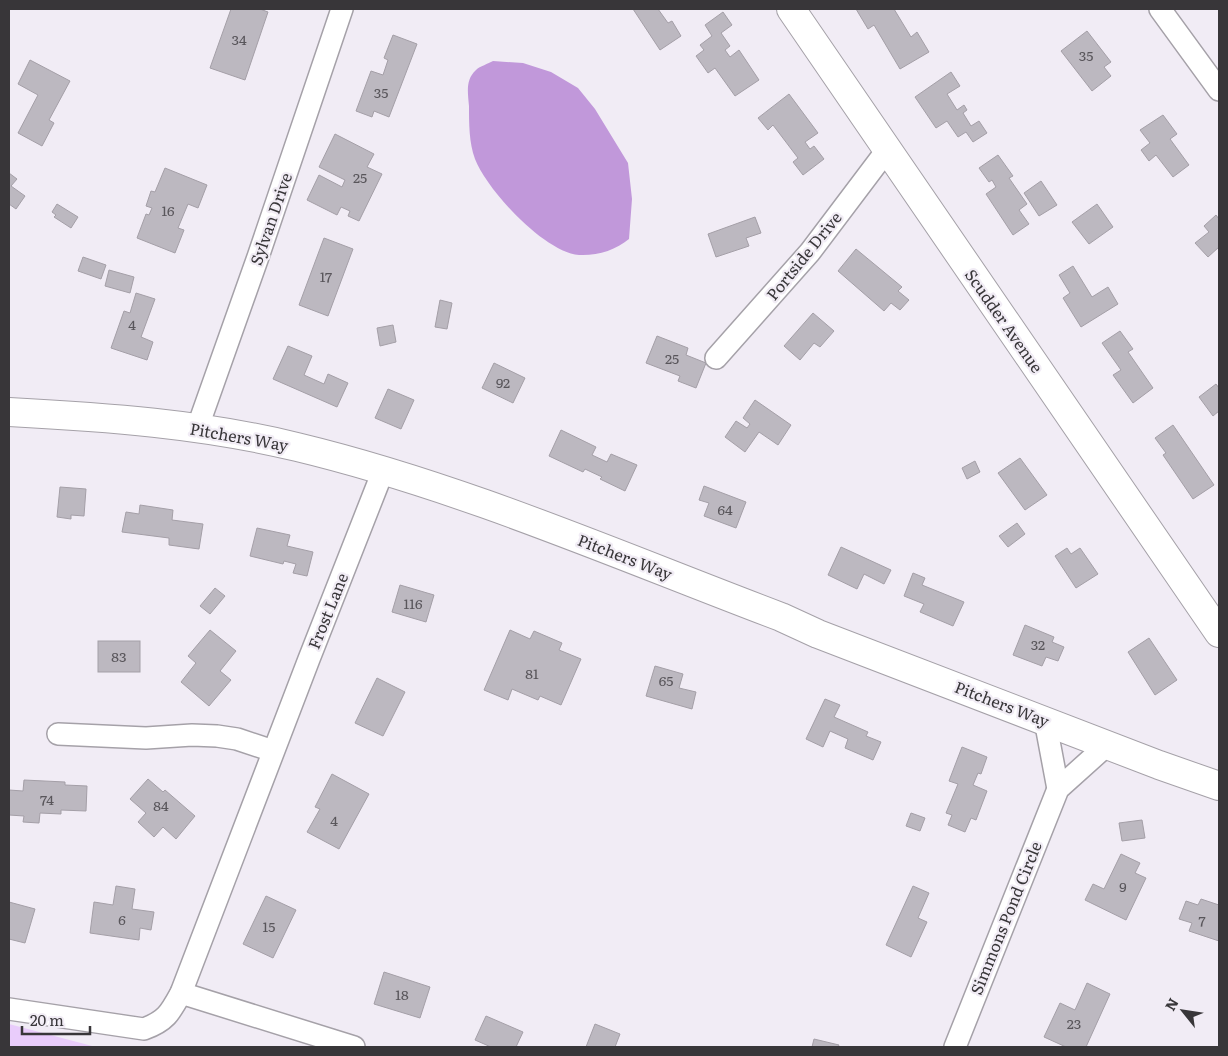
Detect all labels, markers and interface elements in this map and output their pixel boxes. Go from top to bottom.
house number: 34 [231,29,247,49]
house number: 35 [1079,45,1093,65]
house number: 35 [374,82,388,102]
house number: 25 [353,167,367,187]
street label: Sylvan Drive [243,169,297,268]
house number: 16 [161,200,175,220]
street label: Portside Drive [760,206,847,305]
street label: Scudder Avenue [960,264,1050,377]
house number: 17 [320,266,332,286]
house number: 4 [128,314,136,334]
house number: 25 [665,348,679,368]
house number: 92 [496,372,510,392]
street label: Pitchers Way [188,416,291,457]
house number: 64 [717,499,733,519]
street label: Pitchers Way [575,527,677,585]
street label: Frost Lane [301,569,353,652]
house number: 116 [404,593,423,613]
house number: 32 [1031,634,1045,654]
house number: 83 [111,646,127,666]
house number: 81 [525,663,539,683]
house number: 65 [659,670,673,690]
street label: Pitchers Way [952,674,1054,732]
house number: 74 [40,789,54,809]
house number: 84 [153,795,169,815]
house number: 4 [330,810,338,830]
street label: Simmons Pond Circle [963,837,1047,998]
house number: 9 [1119,876,1127,896]
house number: 6 [118,909,126,929]
house number: 7 [1198,910,1206,930]
house number: 15 [263,916,275,936]
house number: 18 [395,984,409,1004]
north arrow [1158,986,1208,1036]
text: N [1159,994,1183,1014]
scale bar [22,1004,90,1036]
text: 20 m [30,1008,64,1031]
house number: 23 [1067,1013,1081,1033]

